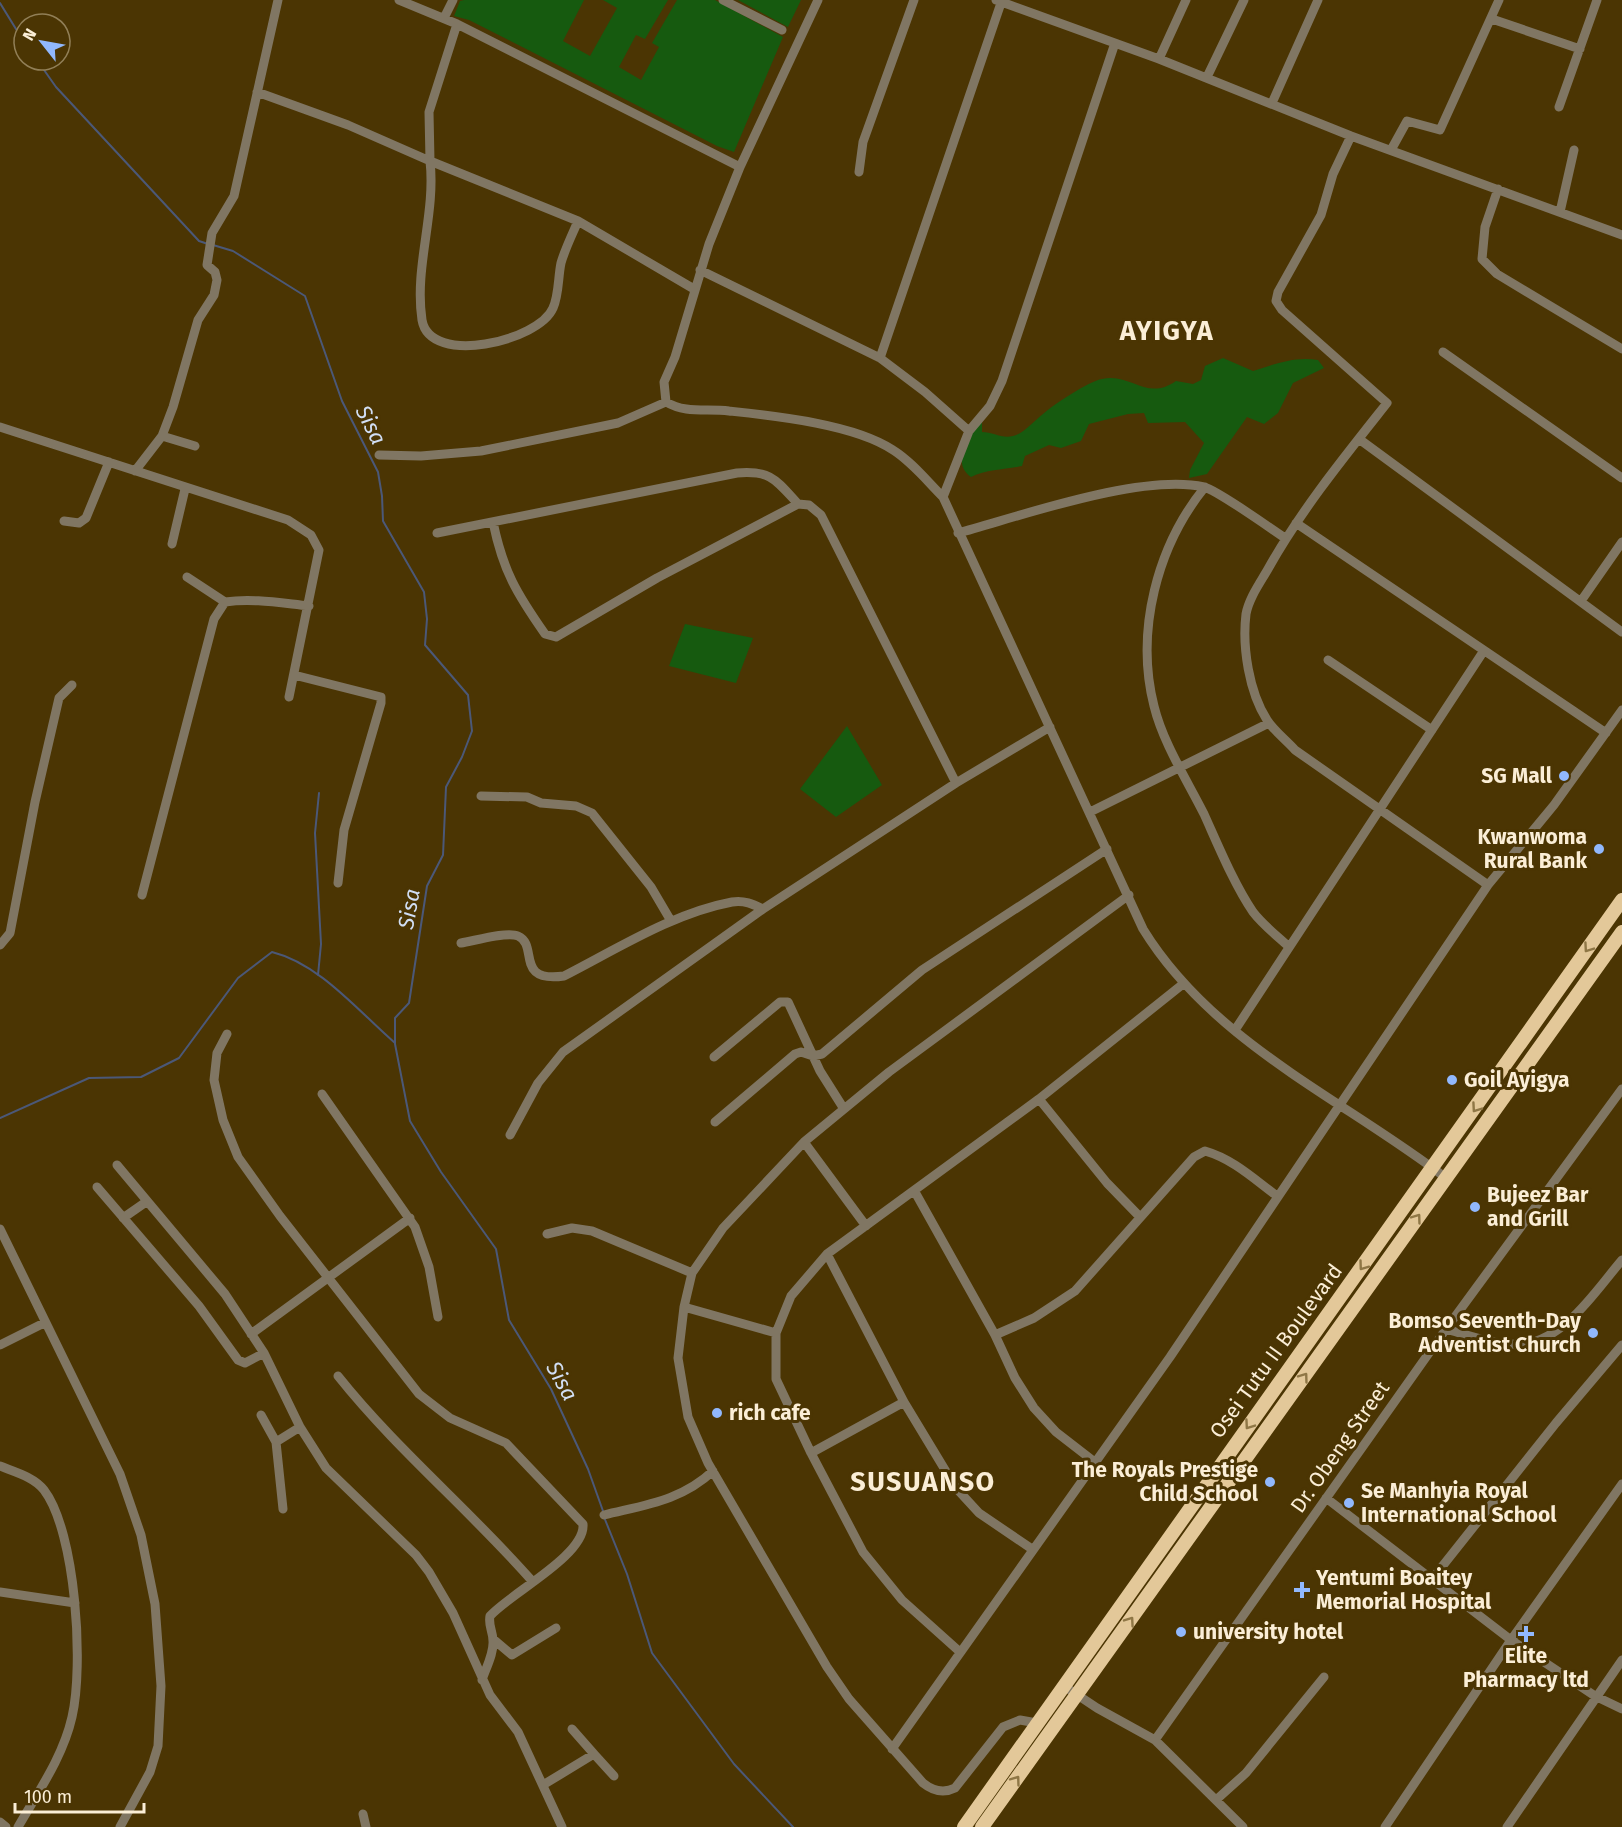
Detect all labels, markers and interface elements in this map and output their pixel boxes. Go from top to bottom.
north arrow [12,12,72,72]
text: N [19,25,40,44]
district label: AYIGYA [1119,315,1214,347]
water label: Sisa [349,400,392,449]
place label: SG Mall [1481,763,1553,789]
marker: SG Mall [1557,769,1571,783]
place label: Kwanwoma Rural Bank [1478,824,1587,874]
marker: Kwanwoma Rural Bank [1592,842,1606,856]
water label: Sisa [392,887,426,932]
one-way arrow [1584,942,1595,953]
place label: Goil Ayigya [1464,1067,1570,1093]
marker: Goil Ayigya [1445,1073,1459,1087]
one-way arrow [1472,1101,1483,1112]
place label: Bujeez Bar and Grill [1487,1182,1589,1232]
marker: Bujeez Bar and Grill [1468,1200,1482,1214]
one-way arrow [1410,1214,1421,1225]
street label: Osei Tutu II Boulevard [1204,1259,1348,1443]
one-way arrow [1359,1260,1370,1271]
place label: Bomso Seventh-Day Adventist Church [1389,1308,1581,1358]
marker: Bomso Seventh-Day Adventist Church [1586,1326,1600,1340]
water label: Sisa [540,1356,584,1405]
one-way arrow [1296,1372,1307,1383]
street label: Dr. Obeng Street [1285,1376,1395,1518]
place label: rich cafe [729,1400,811,1426]
marker: rich cafe [710,1406,724,1420]
one-way arrow [1245,1418,1256,1429]
place label: The Royals Prestige Child School [1072,1457,1259,1507]
district label: SUSUANSO [850,1466,996,1498]
marker: The Royals Prestige Child School [1263,1475,1277,1489]
place label: Se Manhyia Royal International School [1361,1478,1557,1528]
marker: Se Manhyia Royal International School [1342,1496,1356,1510]
place label: Yentumi Boaitey Memorial Hospital [1315,1565,1492,1615]
marker: Yentumi Boaitey Memorial Hospital [1293,1581,1311,1599]
one-way arrow [1123,1617,1134,1628]
place label: university hotel [1193,1619,1344,1645]
marker: university hotel [1174,1625,1188,1639]
marker: Elite Pharmacy ltd [1519,1627,1533,1641]
place label: Elite Pharmacy ltd [1463,1643,1589,1693]
one-way arrow [1009,1775,1020,1786]
scale bar [15,1776,144,1814]
text: 100 m [24,1786,72,1808]

